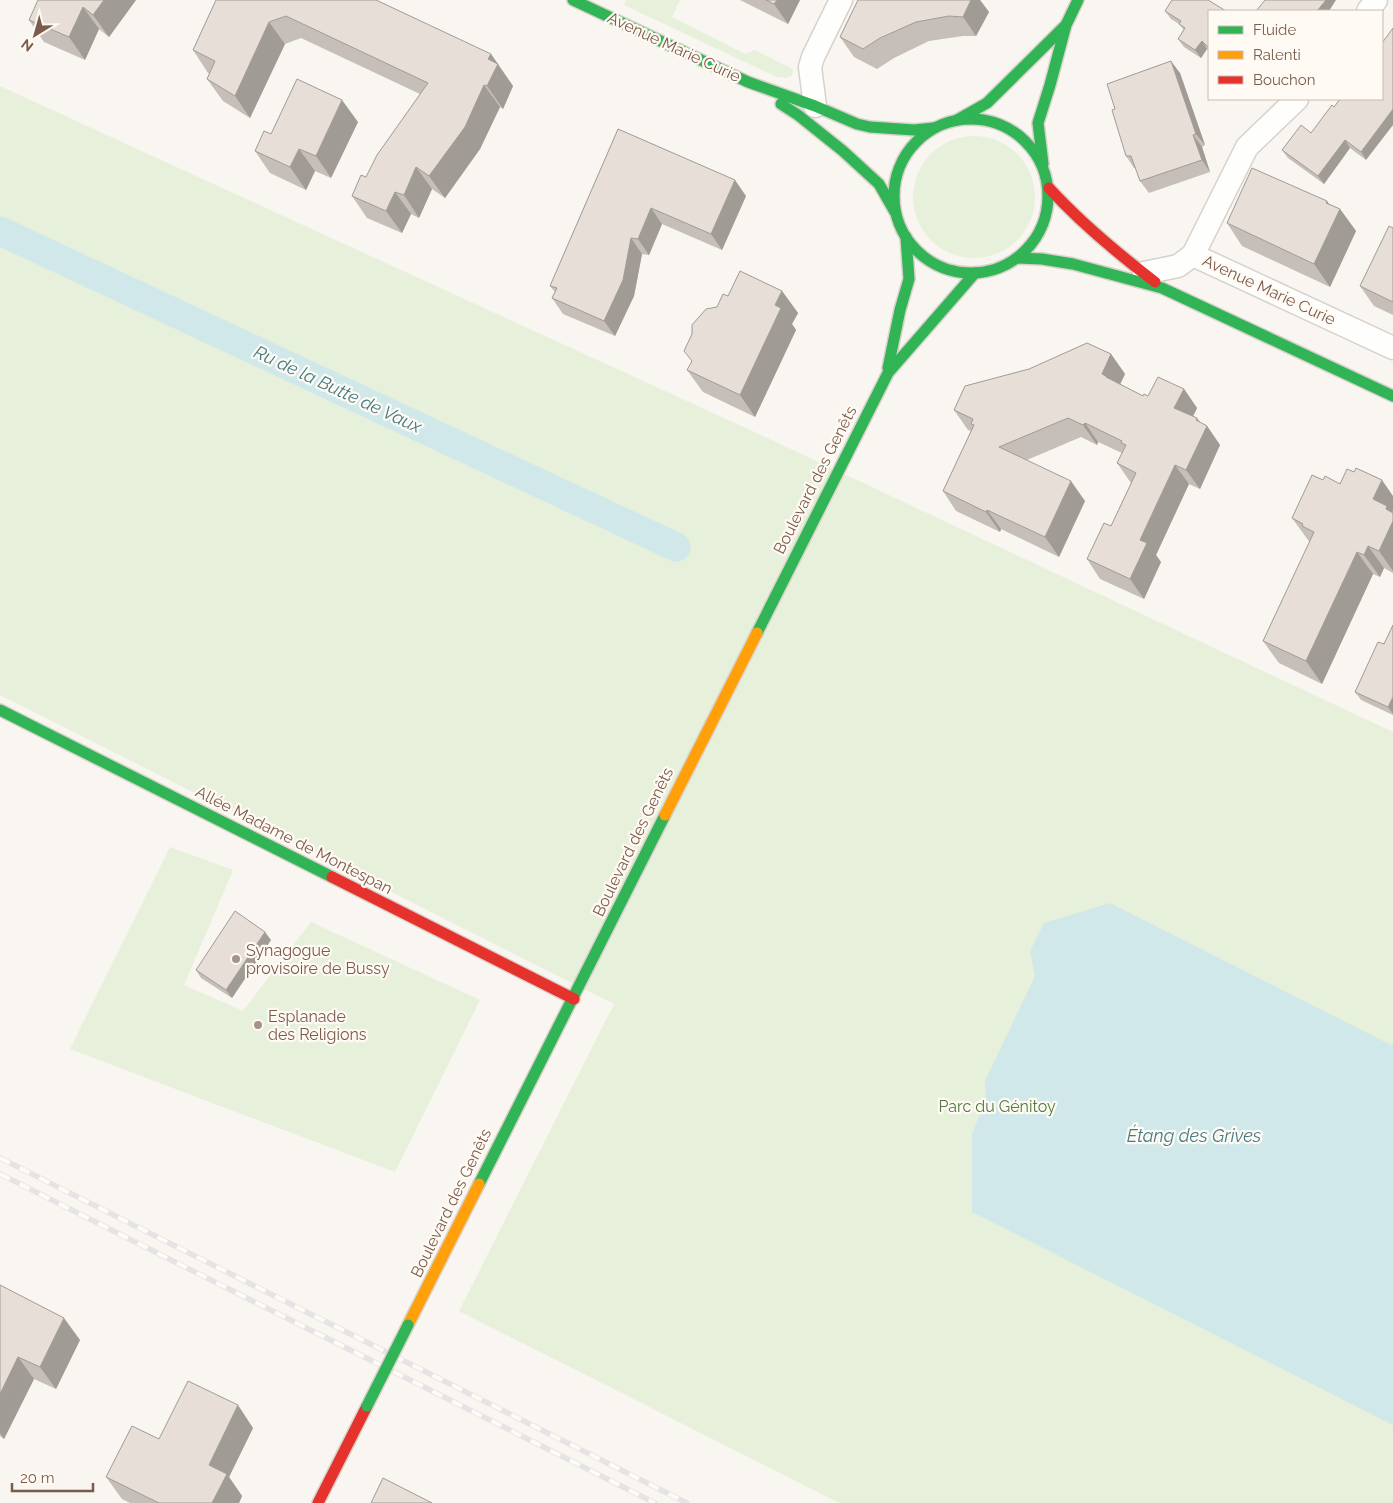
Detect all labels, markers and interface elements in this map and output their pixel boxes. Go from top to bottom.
street label: Avenue Marie Curie [605,8,743,86]
north arrow [10,10,60,60]
legend [1208,10,1383,100]
text: Fluide [1253,21,1296,39]
text: N [18,36,36,55]
text: Ralenti [1253,46,1301,64]
text: Bouchon [1253,71,1315,89]
street label: Avenue Marie Curie [1200,251,1338,329]
water label: Ru de la Butte de Vaux [251,341,426,438]
street label: Boulevard des Genêts [769,403,861,557]
street label: Boulevard des Genêts [589,764,677,920]
street label: Allée Madame de Montespan [192,782,396,898]
place label: Synagogue provisoire de Bussy [246,941,390,978]
marker: Synagogue provisoire de Bussy [230,953,242,965]
place label: Esplanade des Religions [268,1007,367,1044]
marker: Esplanade des Religions [252,1019,264,1031]
park label: Parc du Génitoy [938,1097,1056,1116]
water label: Étang des Grives [1127,1124,1262,1146]
street label: Boulevard des Genêts [407,1125,495,1281]
scale bar [12,1460,94,1492]
text: 20 m [20,1469,55,1487]

